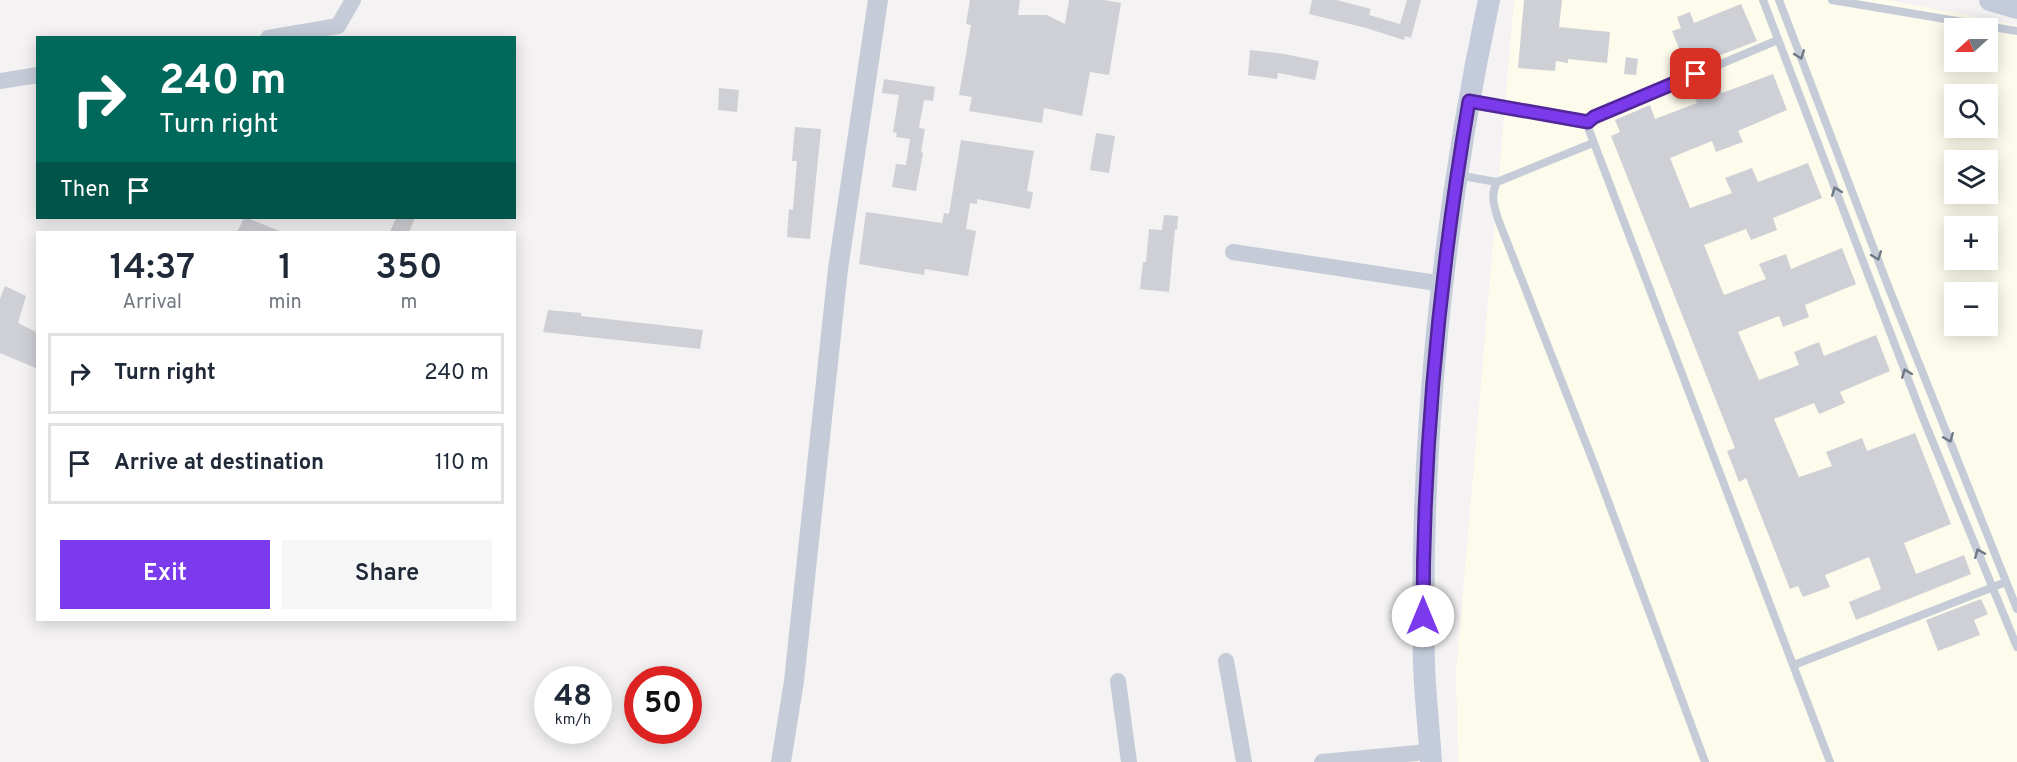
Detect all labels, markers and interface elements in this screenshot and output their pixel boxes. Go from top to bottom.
north arrow [1944,18,1998,72]
map controls [1944,18,1998,336]
pin [1670,48,1721,99]
one-way arrow [1792,49,1805,59]
text: 240 m [159,56,287,109]
icon: arrive [1679,57,1712,90]
icon: right [60,60,138,138]
button: search [1944,84,1998,138]
text: Turn right [159,108,278,142]
button: layers [1944,150,1998,204]
icon: arrive [122,174,155,207]
text: Then [60,177,110,204]
one-way arrow [1831,186,1843,197]
button: + [1944,216,1998,270]
text: 14:37 [110,246,195,292]
text: 1 [278,246,292,292]
text: 350 [375,246,442,292]
one-way arrow [1870,250,1882,261]
button: − [1944,282,1998,336]
text: Arrival [122,290,182,316]
text: min [269,290,302,316]
text: m [400,290,417,316]
icon: right [63,357,96,390]
text: Turn right [114,360,216,387]
text: 240 m [424,360,489,387]
one-way arrow [1901,368,1913,379]
one-way arrow [1941,432,1954,442]
icon: arrive [63,447,96,480]
text: Arrive at destination [114,450,324,477]
text: 110 m [435,450,489,477]
button: Exit [60,540,270,609]
button: Share [282,540,492,609]
one-way arrow [1974,549,1986,560]
position arrow [1391,584,1455,648]
speed limit sign: 50 [624,666,702,744]
text: 48 [554,679,592,716]
text: km/h [555,711,591,730]

